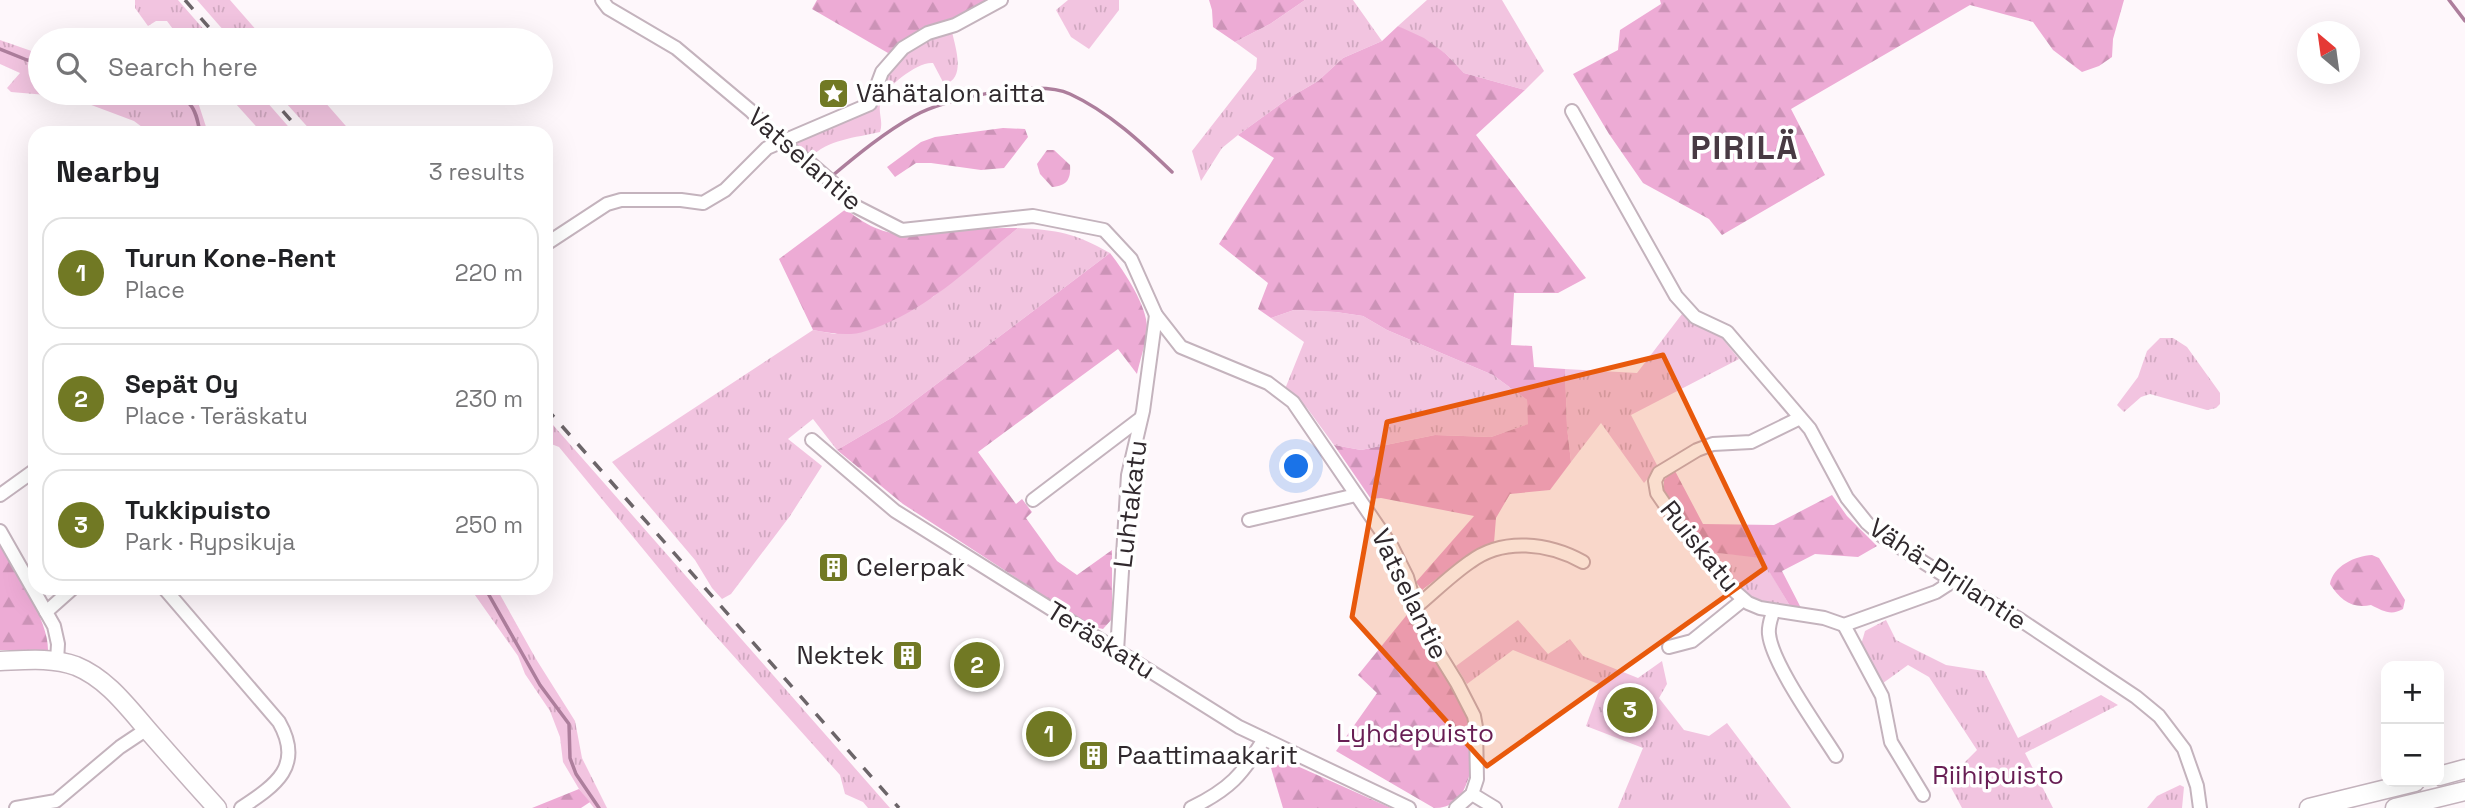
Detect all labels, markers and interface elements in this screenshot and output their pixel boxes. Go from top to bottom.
north arrow [2297,21,2360,84]
search box [28,28,553,105]
icon: search [52,48,90,86]
text: Search here [108,50,258,84]
place icon: Vähätalon aitta [816,76,850,110]
place label: Vähätalon aitta [856,76,1045,110]
street label: Vatselantie [741,100,869,218]
district label: PIRILÄ [1690,127,1800,169]
text: Nearby [56,152,160,191]
text: 3 results [429,157,525,187]
text: Turun Kone-Rent [125,241,336,275]
text: 1 [76,258,86,288]
text: 220 m [455,258,523,288]
text: Place [125,275,185,305]
text: Sepät Oy [125,367,239,401]
text: 2 [74,384,88,414]
text: 230 m [455,384,523,414]
text: Place · Teräskatu [125,401,308,431]
street label: Luhtakatu [1105,438,1155,570]
your location [1279,449,1313,483]
text: Tukkipuisto [125,493,271,527]
street label: Ruiskatu [1653,493,1747,599]
text: 3 [74,510,88,540]
text: 250 m [455,510,523,540]
street label: Vähä-Pirilantie [1863,510,2033,638]
street label: Vatselantie [1364,523,1456,665]
text: Park · Rypsikuja [125,527,295,557]
building icon: Celerpak [816,550,850,584]
place label: Celerpak [856,550,965,584]
street label: Teräskatu [1040,593,1162,687]
place label: Nektek [796,638,884,672]
building icon: Nektek [890,638,924,672]
pin: 2 [954,639,1000,691]
map controls [2381,661,2444,787]
button: + [2381,661,2444,724]
pin: 3 [1607,684,1653,736]
pin: 1 [1026,708,1072,760]
park label: Lyhdepuisto [1336,716,1494,750]
button: − [2381,724,2444,787]
building icon: Paattimaakarit [1077,738,1111,772]
place label: Paattimaakarit [1117,738,1298,772]
park label: Riihipuisto [1932,758,2064,792]

